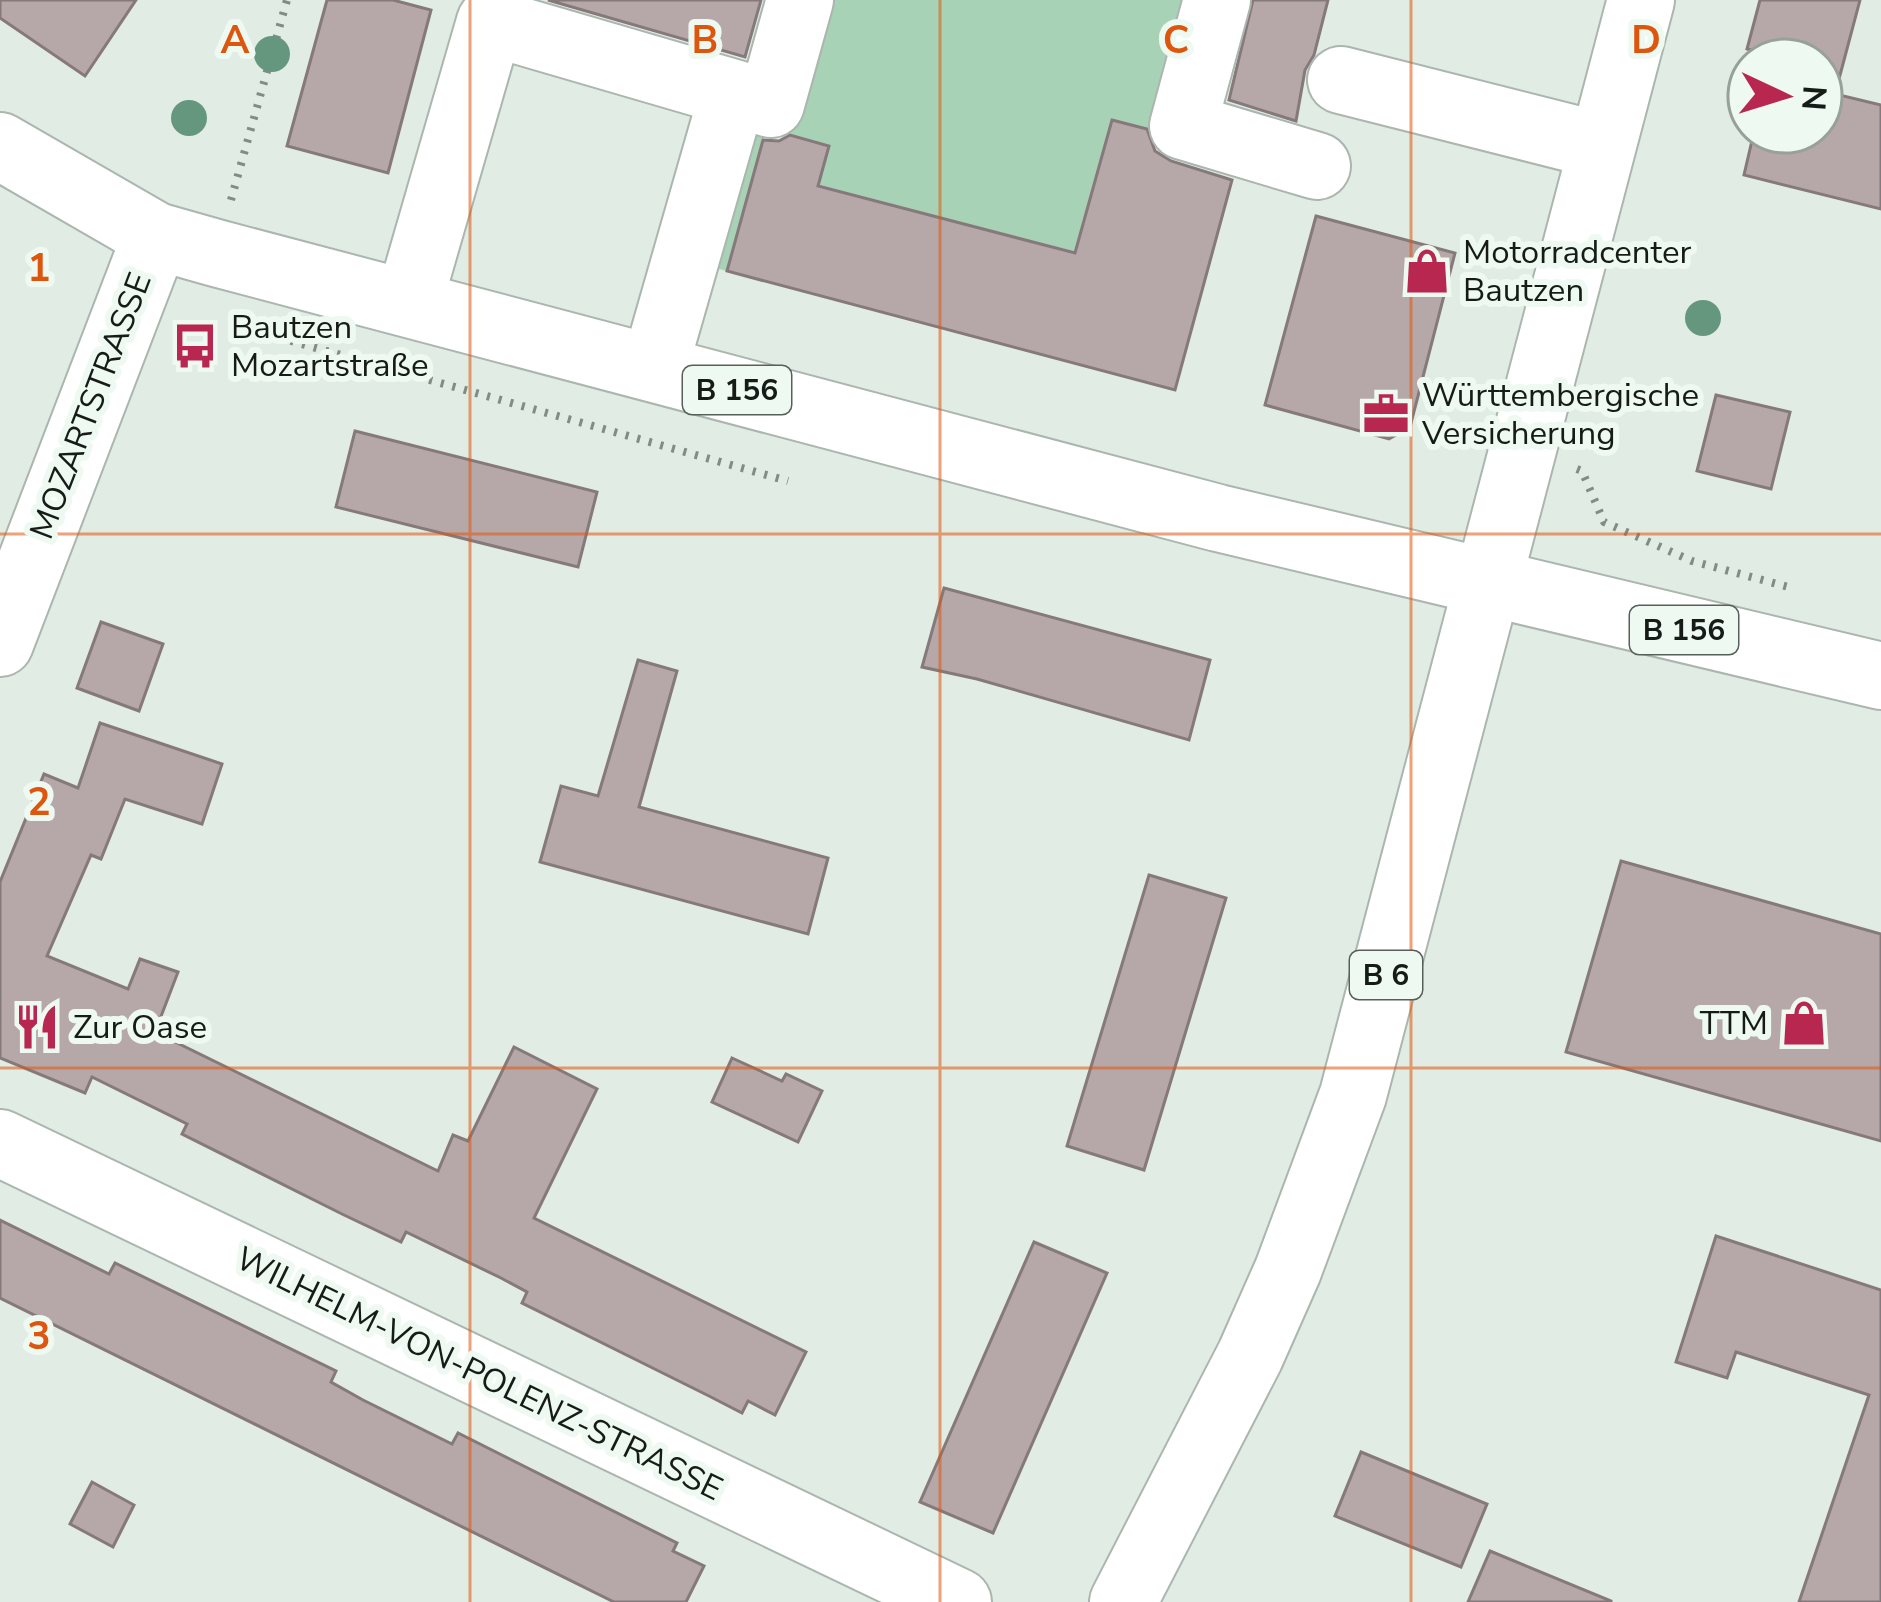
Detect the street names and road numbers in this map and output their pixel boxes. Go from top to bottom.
street label: MOZARTSTRASSE [20,266,162,546]
road number: B 156 [683,366,791,414]
road number: B 156 [1630,606,1738,654]
road number: B 6 [1350,951,1422,999]
street label: WILHELM-VON-POLENZ-STRASSE [228,1236,730,1512]

